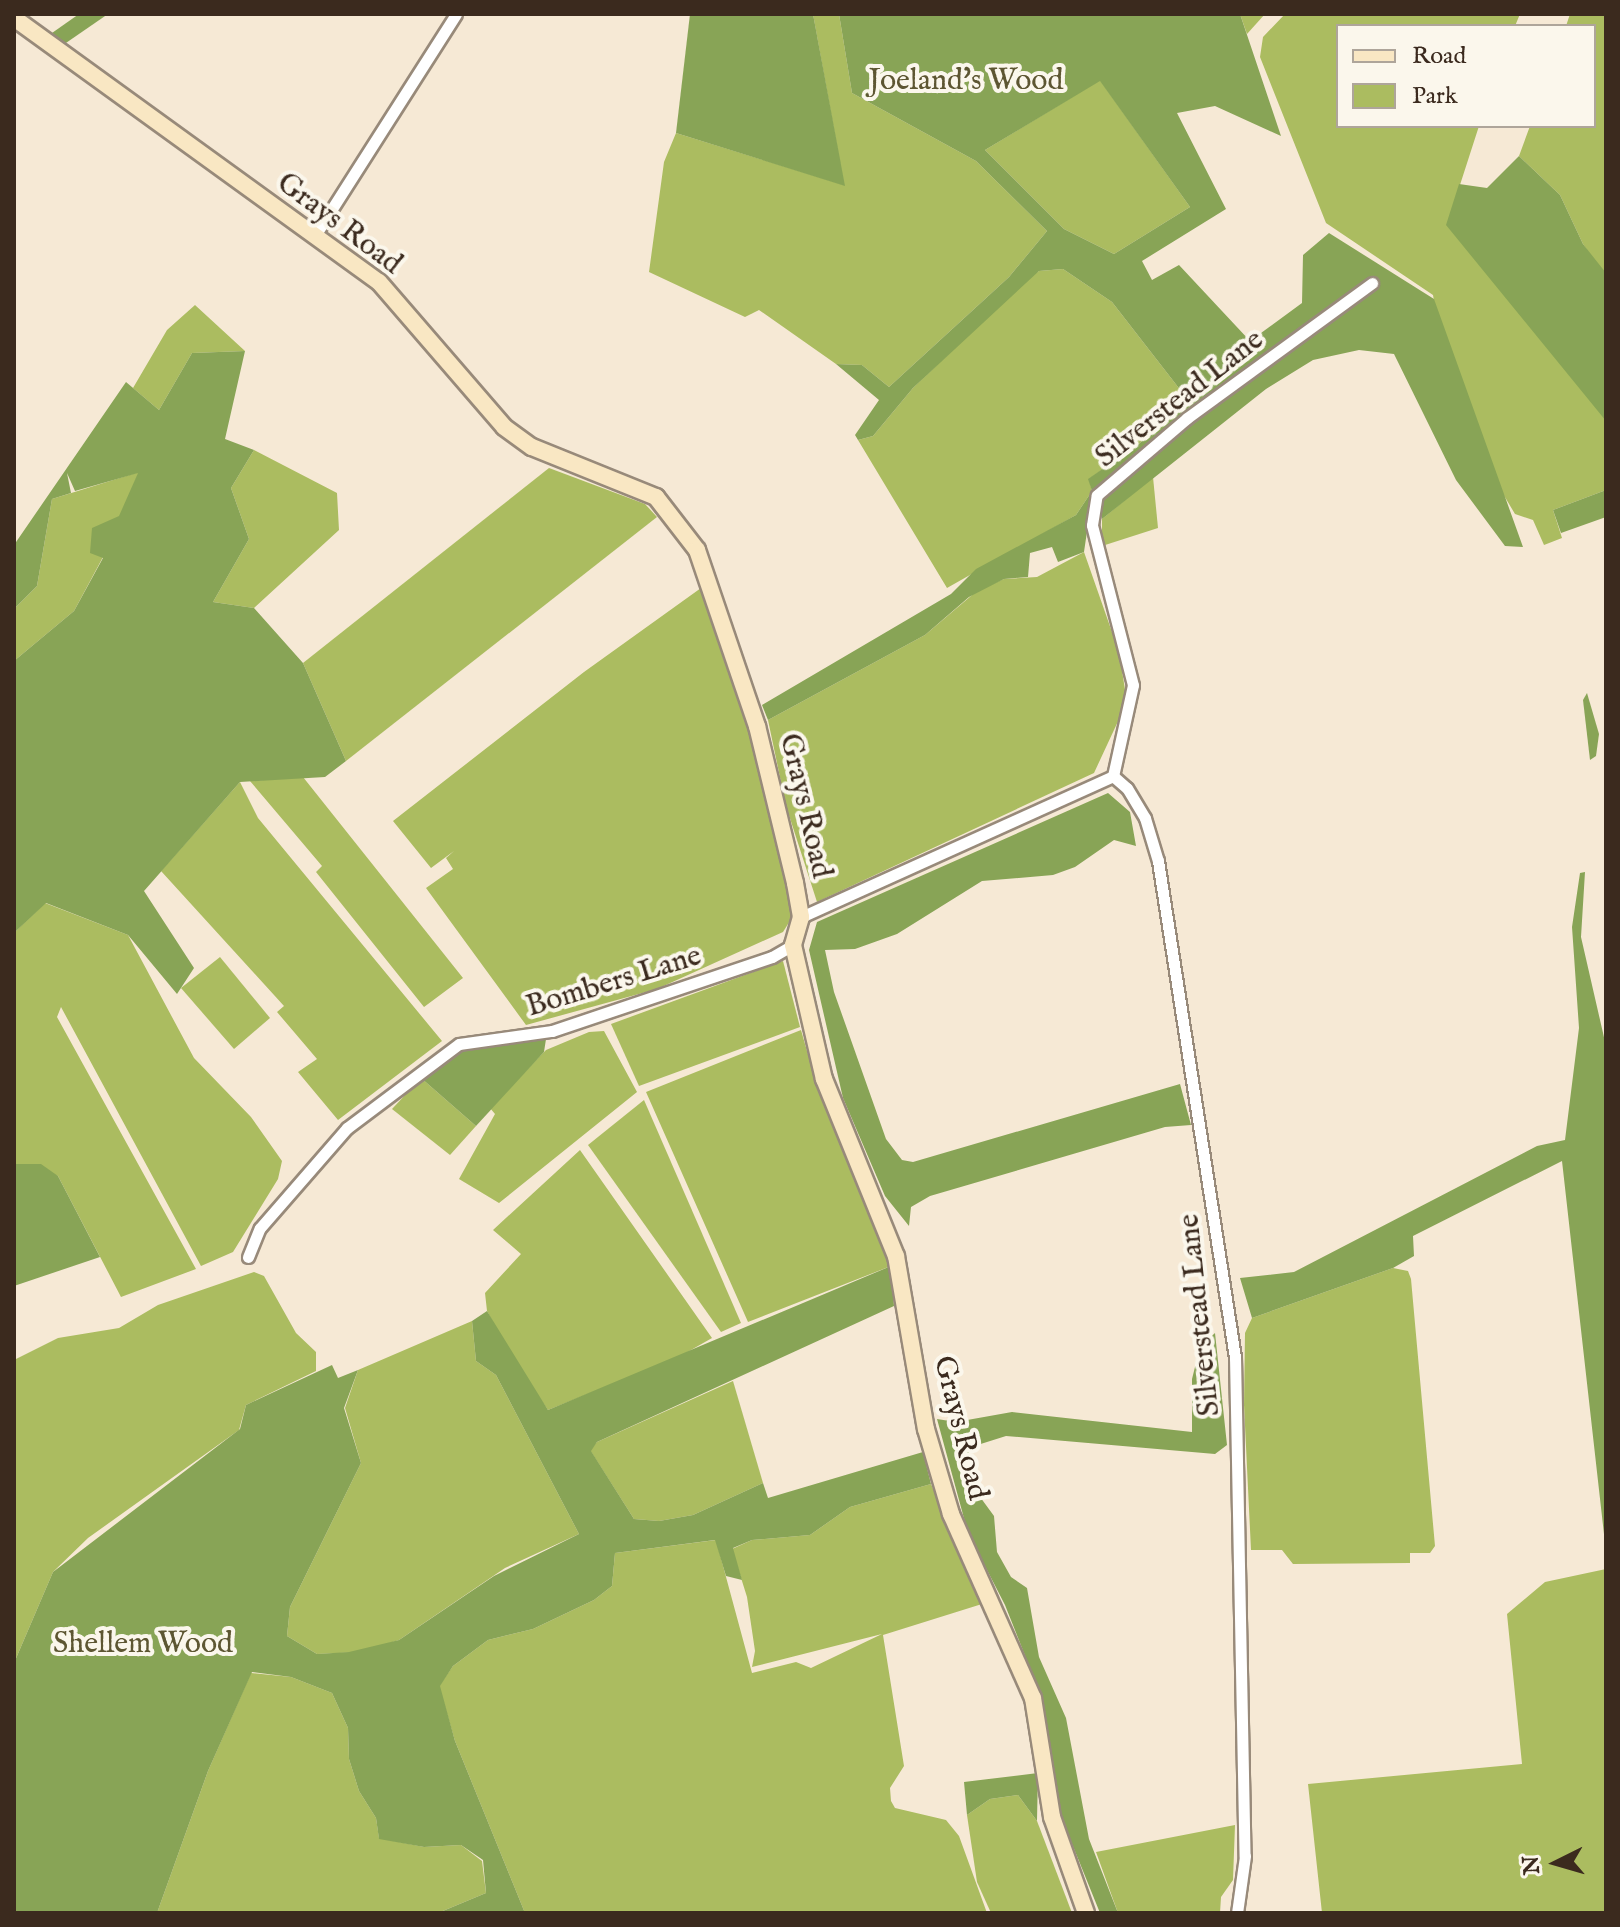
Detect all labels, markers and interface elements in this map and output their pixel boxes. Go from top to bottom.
legend [1336,24,1596,128]
text: Road [1412,41,1466,72]
park label: Joeland's Wood [868,63,1064,99]
text: Park [1412,81,1458,112]
street label: Grays Road [269,165,409,283]
street label: Silverstead Lane [1089,322,1271,476]
street label: Grays Road [771,730,839,882]
street label: Bombers Lane [522,938,706,1026]
street label: Silverstead Lane [1171,1212,1229,1418]
street label: Grays Road [925,1352,995,1504]
park label: Shellem Wood [53,1626,233,1662]
north arrow [1516,1823,1596,1903]
text: N [1517,1854,1547,1876]

